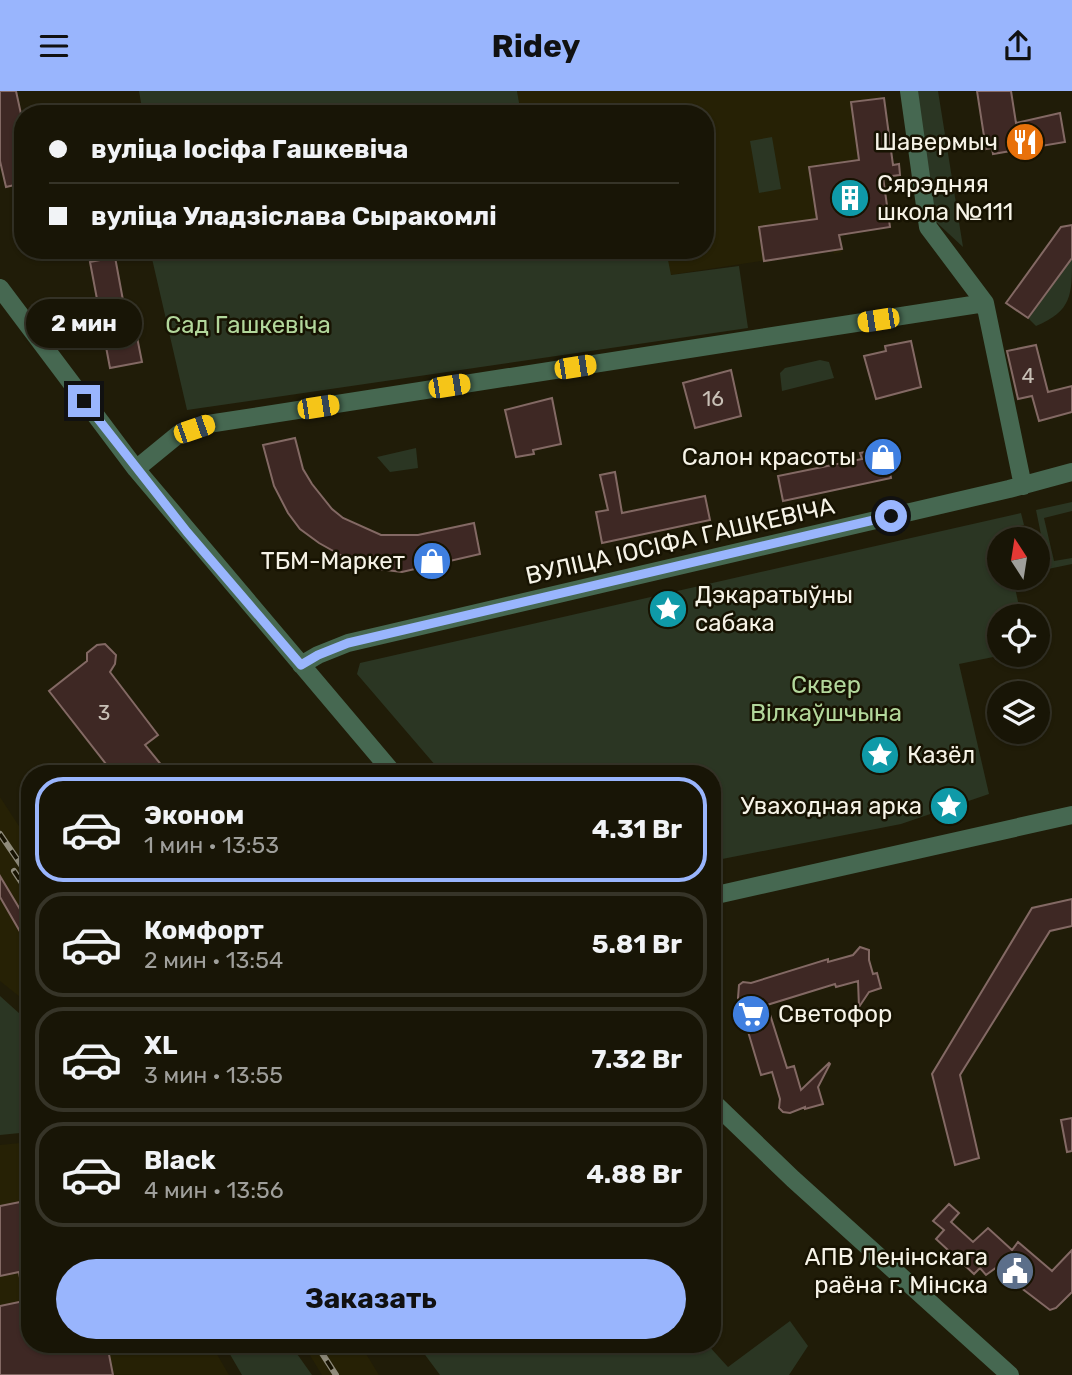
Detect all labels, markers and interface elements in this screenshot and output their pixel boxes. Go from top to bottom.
icon: menu [35,27,73,65]
text: Ridey [492,27,580,65]
icon: share [999,27,1037,65]
restaurant icon: Шавермыч [1004,121,1046,163]
place label: Шавермыч [874,128,998,156]
text: вуліца Іосіфа Гашкевіча [91,134,408,165]
place label: Сярэдняя школа №111 [877,170,1013,226]
building icon: Сярэдняя школа №111 [829,177,871,219]
text: вуліца Уладзіслава Сыракомлі [91,201,497,232]
callout: 2 мин [26,299,142,349]
car [856,306,901,334]
text: 2 мин [51,309,117,337]
park label: Сад Гашкевіча [165,311,331,339]
car [553,353,598,381]
house number: 4 [1021,363,1035,388]
car [427,372,472,400]
route end [68,385,100,417]
house number: 16 [702,386,724,411]
car [296,393,341,421]
car [171,412,218,446]
shop icon: Салон красоты [862,436,904,478]
place label: Салон красоты [682,443,856,471]
street label: ВУЛІЦА ІОСІФА ГАШКЕВІЧА [523,492,837,590]
route start [875,500,907,532]
north arrow [987,527,1050,590]
map controls [987,527,1050,744]
shop icon: ТБМ-Маркет [411,540,453,582]
place label: ТБМ-Маркет [261,547,405,575]
place label: Дэкаратыўны сабака [695,581,853,637]
place icon: Дэкаратыўны сабака [647,588,689,630]
button: locate [987,604,1050,667]
park label: Сквер Вілкаўшчына [750,671,902,727]
button: layers [987,681,1050,744]
house number: 3 [98,700,110,725]
place icon: Казёл [859,734,901,776]
place label: Казёл [907,741,975,769]
place icon: Уваходная арка [928,785,970,827]
place label: Уваходная арка [741,792,922,820]
icon: car [60,798,123,861]
text: Эконом [144,800,244,831]
text: 4.31 Br [592,814,682,845]
text: 1 мин · 13:53 [144,831,279,859]
icon: car [60,913,123,976]
text: Комфорт [144,915,264,946]
text: 5.81 Br [592,929,682,960]
text: 2 мин · 13:54 [144,946,283,974]
supermarket icon: Светофор [730,993,772,1035]
place label: Светофор [778,1000,892,1028]
icon: car [60,1028,123,1091]
text: XL [144,1030,177,1061]
text: 7.32 Br [592,1044,682,1075]
text: 3 мин · 13:55 [144,1061,283,1089]
icon: car [60,1143,123,1206]
text: Black [144,1145,216,1176]
text: 4.88 Br [586,1159,682,1190]
text: 4 мин · 13:56 [144,1176,284,1204]
place label: АПВ Ленінскага раёна г. Мінска [805,1243,988,1299]
public building icon: АПВ Ленінскага раёна г. Мінска [994,1250,1036,1292]
button: Заказать [56,1259,686,1339]

